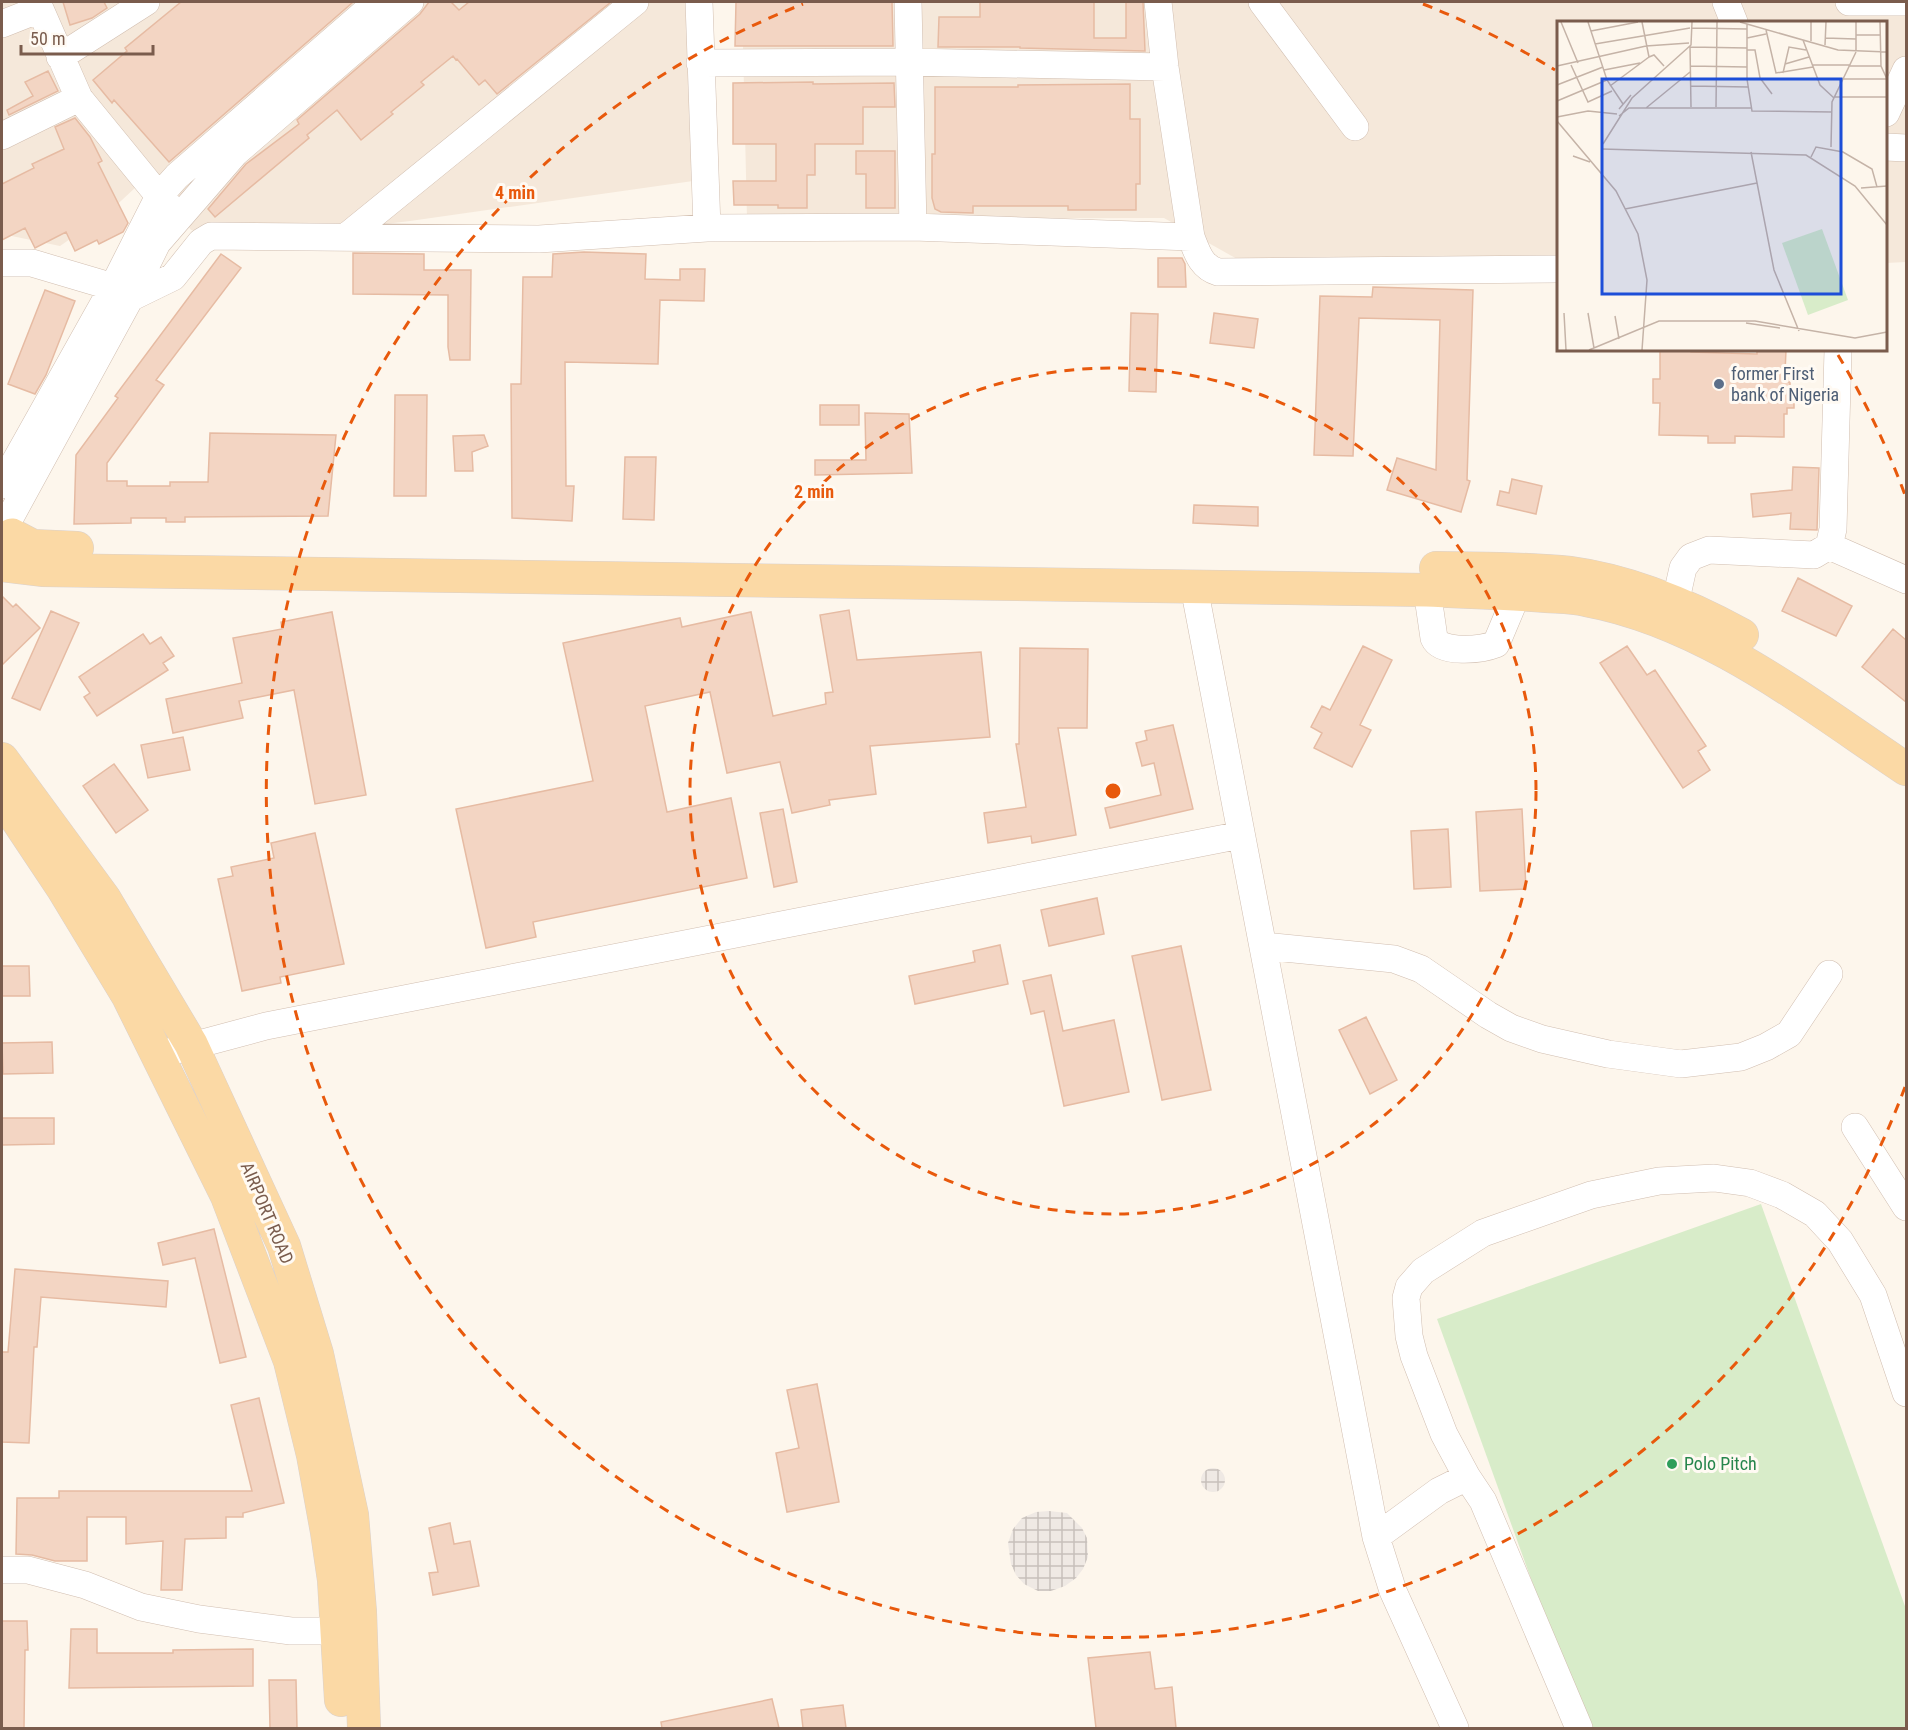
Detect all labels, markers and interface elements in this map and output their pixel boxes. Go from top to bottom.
scale bar [21,18,153,56]
inset map [1557,21,1887,351]
text: 50 m [30,28,65,49]
text: 4 min [495,182,535,203]
place label: former First bank of Nigeria [1731,363,1839,405]
marker: former First bank of Nigeria [1712,377,1726,391]
text: 2 min [794,481,834,502]
centre of rings [1103,781,1123,801]
street label: AIRPORT ROAD [237,1159,298,1267]
place label: Polo Pitch [1684,1453,1757,1474]
marker: Polo Pitch [1665,1457,1679,1471]

